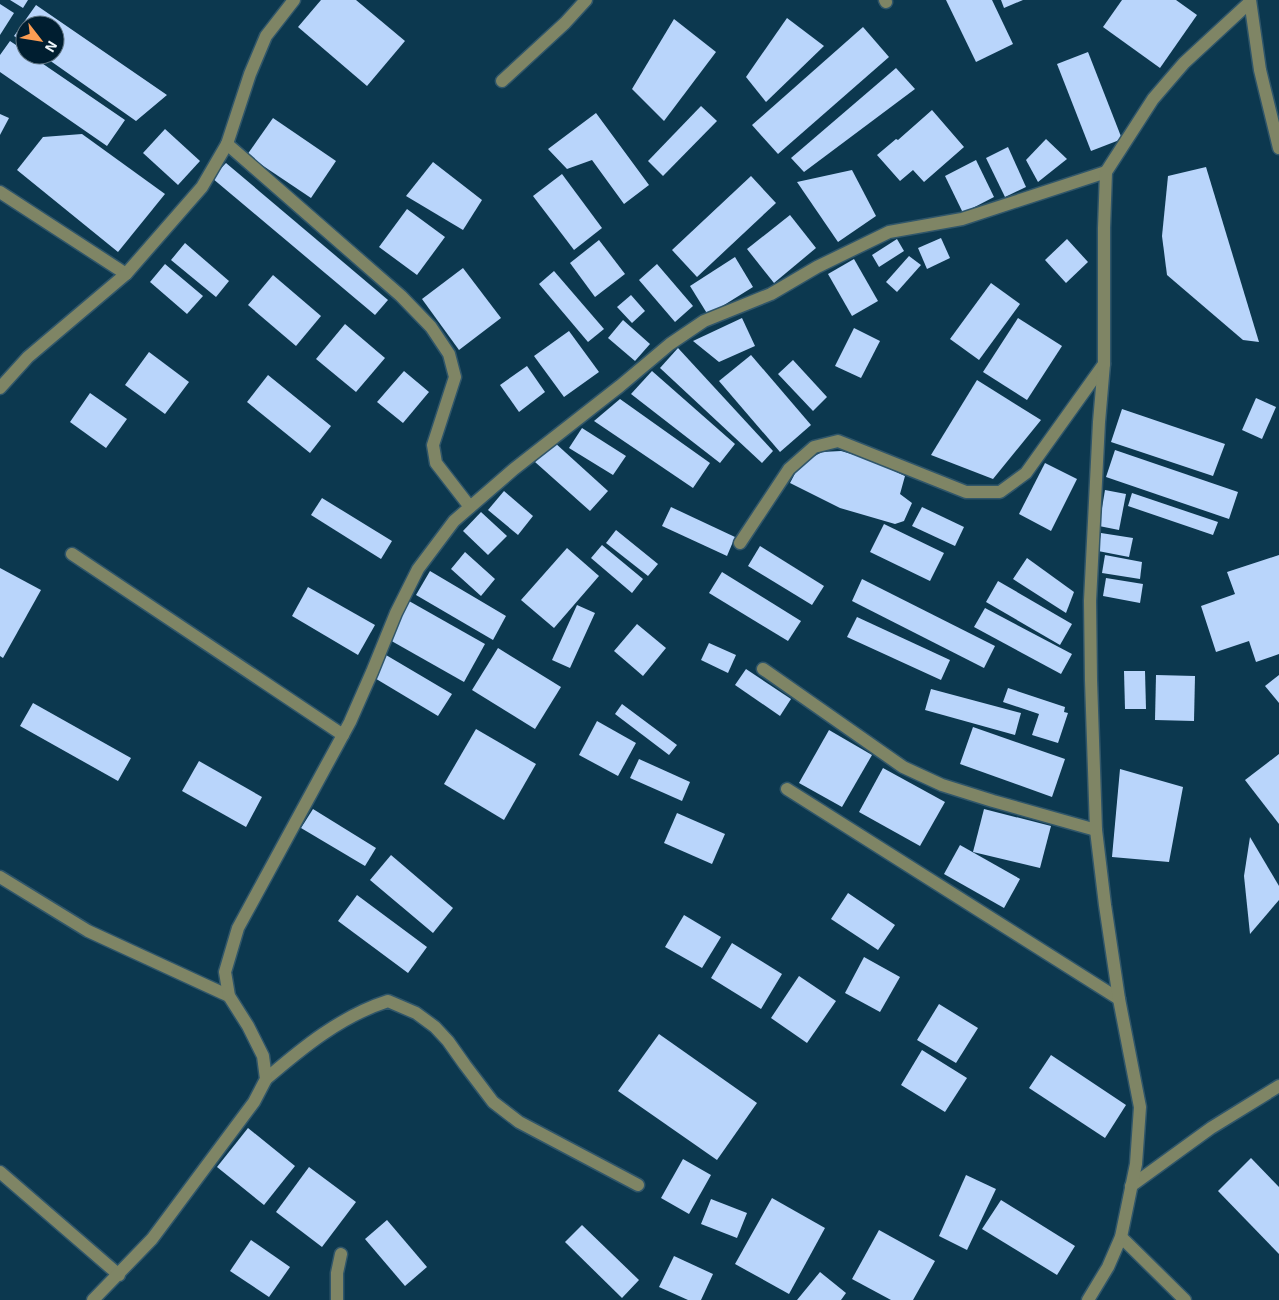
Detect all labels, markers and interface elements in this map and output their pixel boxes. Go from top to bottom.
north arrow [15,15,65,65]
text: N [42,38,61,56]

